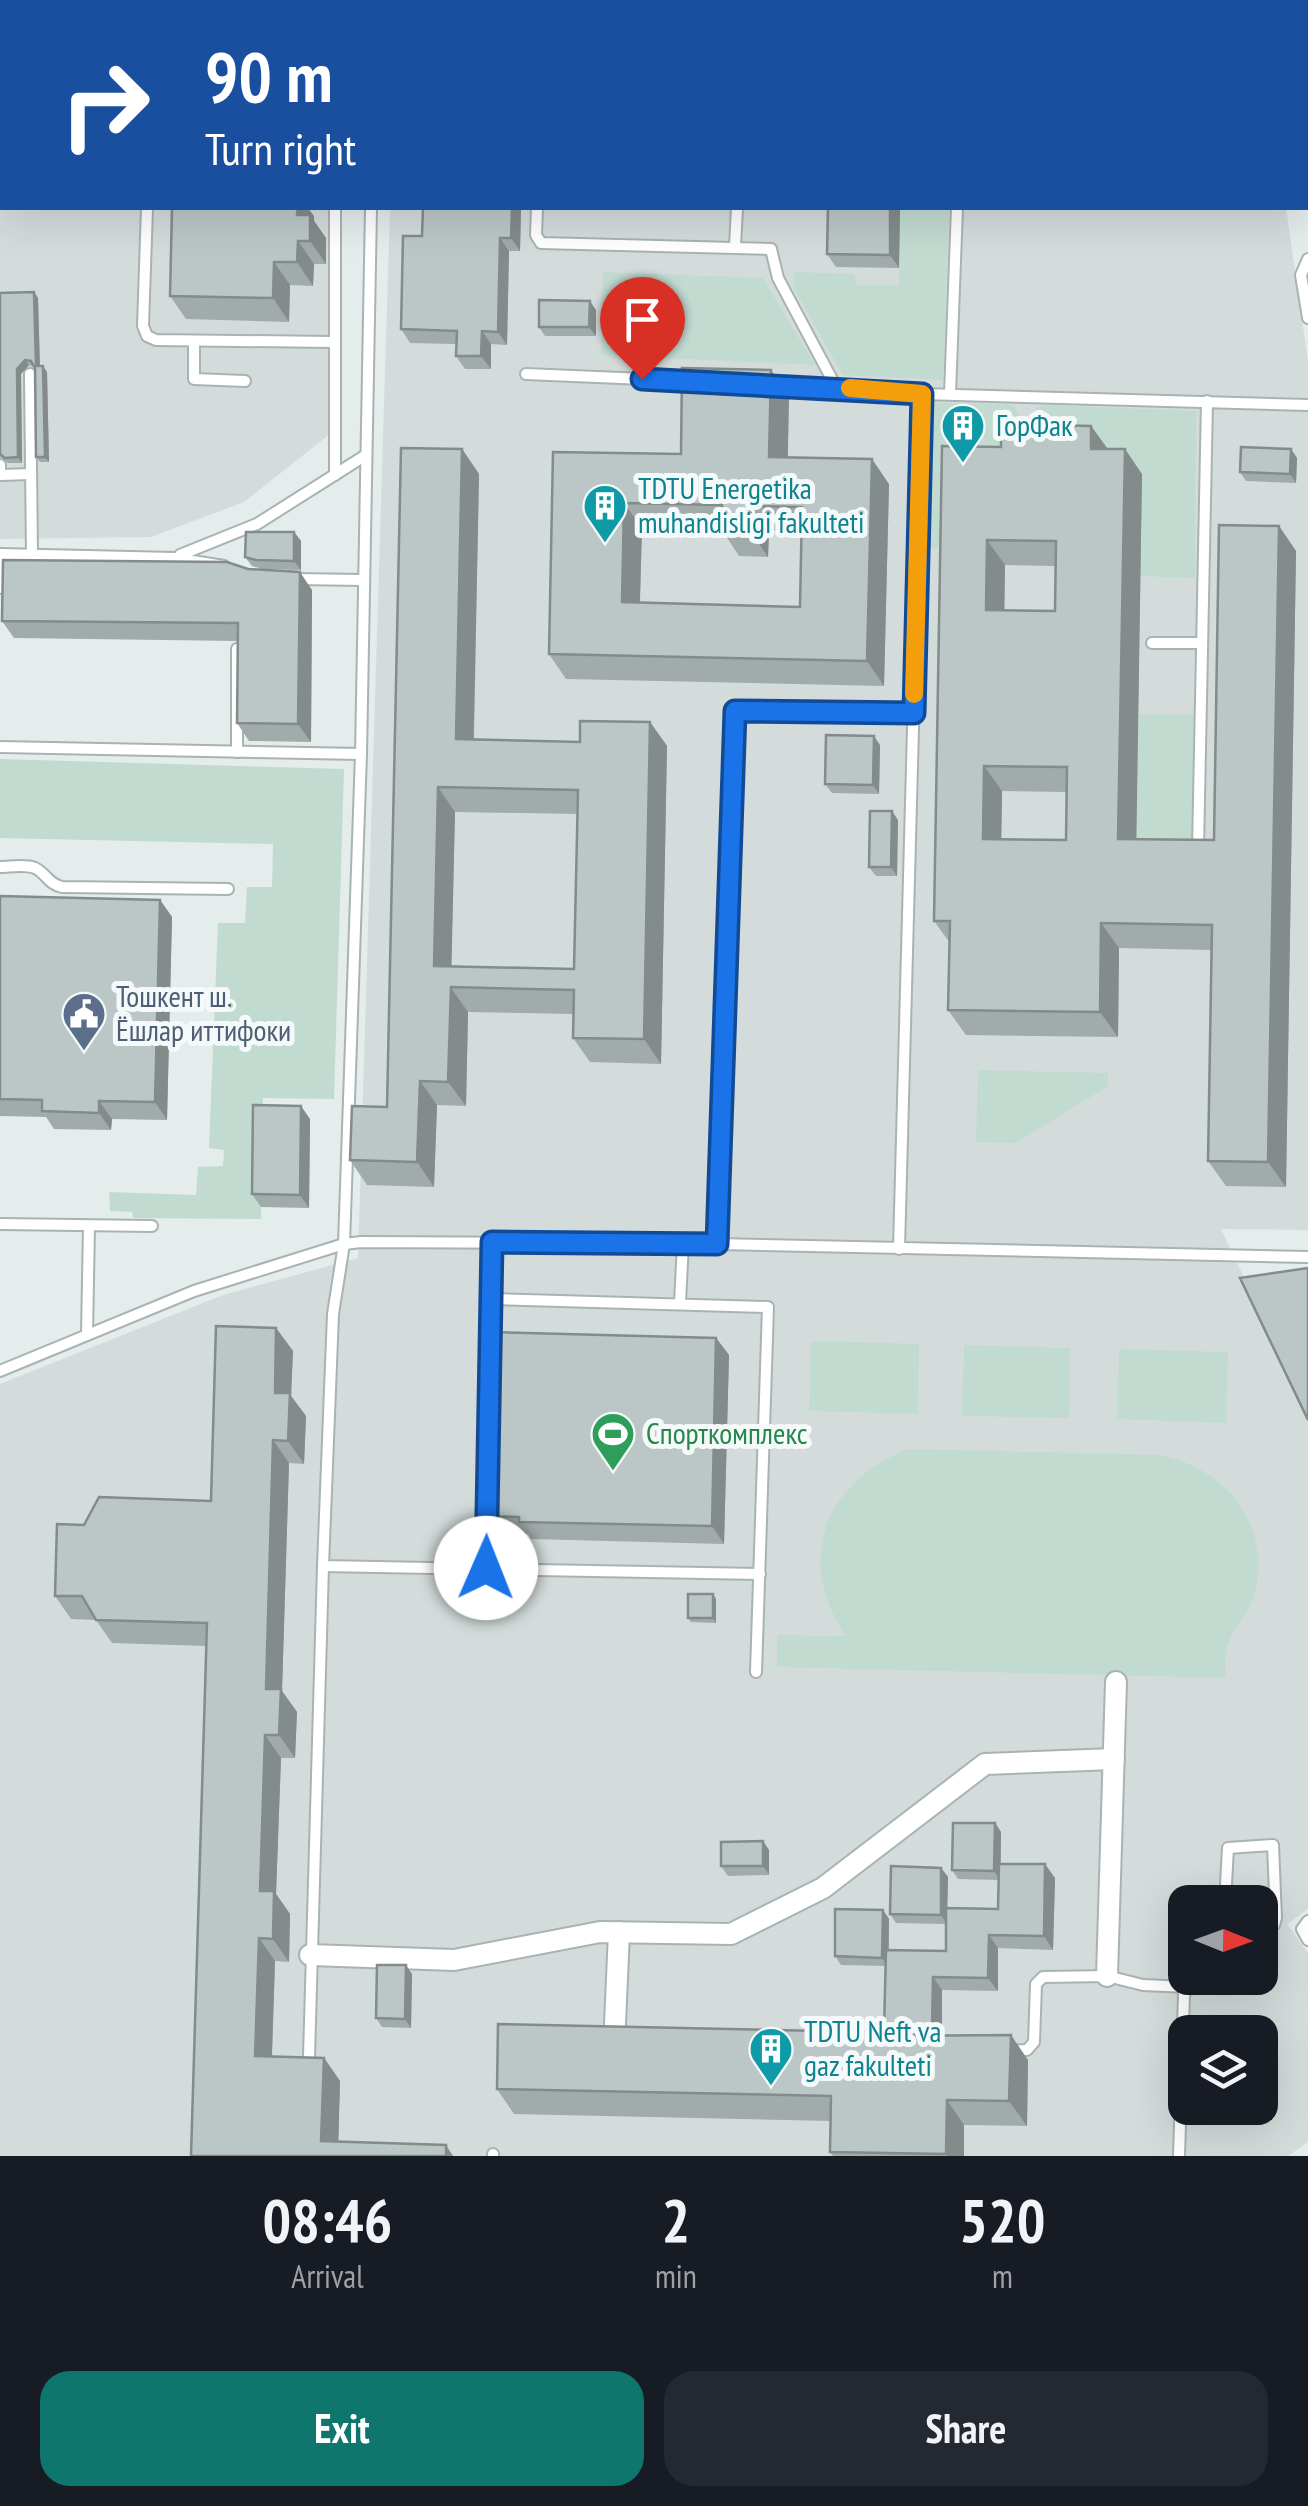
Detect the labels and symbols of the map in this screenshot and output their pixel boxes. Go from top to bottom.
pin [600,277,685,380]
building icon: ГорФак [940,403,986,464]
place label: ГорФак [996,405,1073,444]
place label: TDTU Energetika muhandisligi fakulteti [638,468,864,541]
building icon: TDTU Energetika muhandisligi fakulteti [582,483,628,544]
place label: Тошкент ш. Ёшлар иттифоки [116,976,291,1049]
public building icon: Тошкент ш. Ёшлар иттифоки [61,991,107,1052]
sports icon: Спорткомплекс [590,1411,636,1472]
place label: Спорткомплекс [646,1413,808,1452]
position arrow [434,1516,538,1620]
north arrow [1168,1885,1278,1995]
place label: TDTU Neft va gaz fakulteti [804,2011,941,2084]
building icon: TDTU Neft va gaz fakulteti [748,2026,794,2087]

